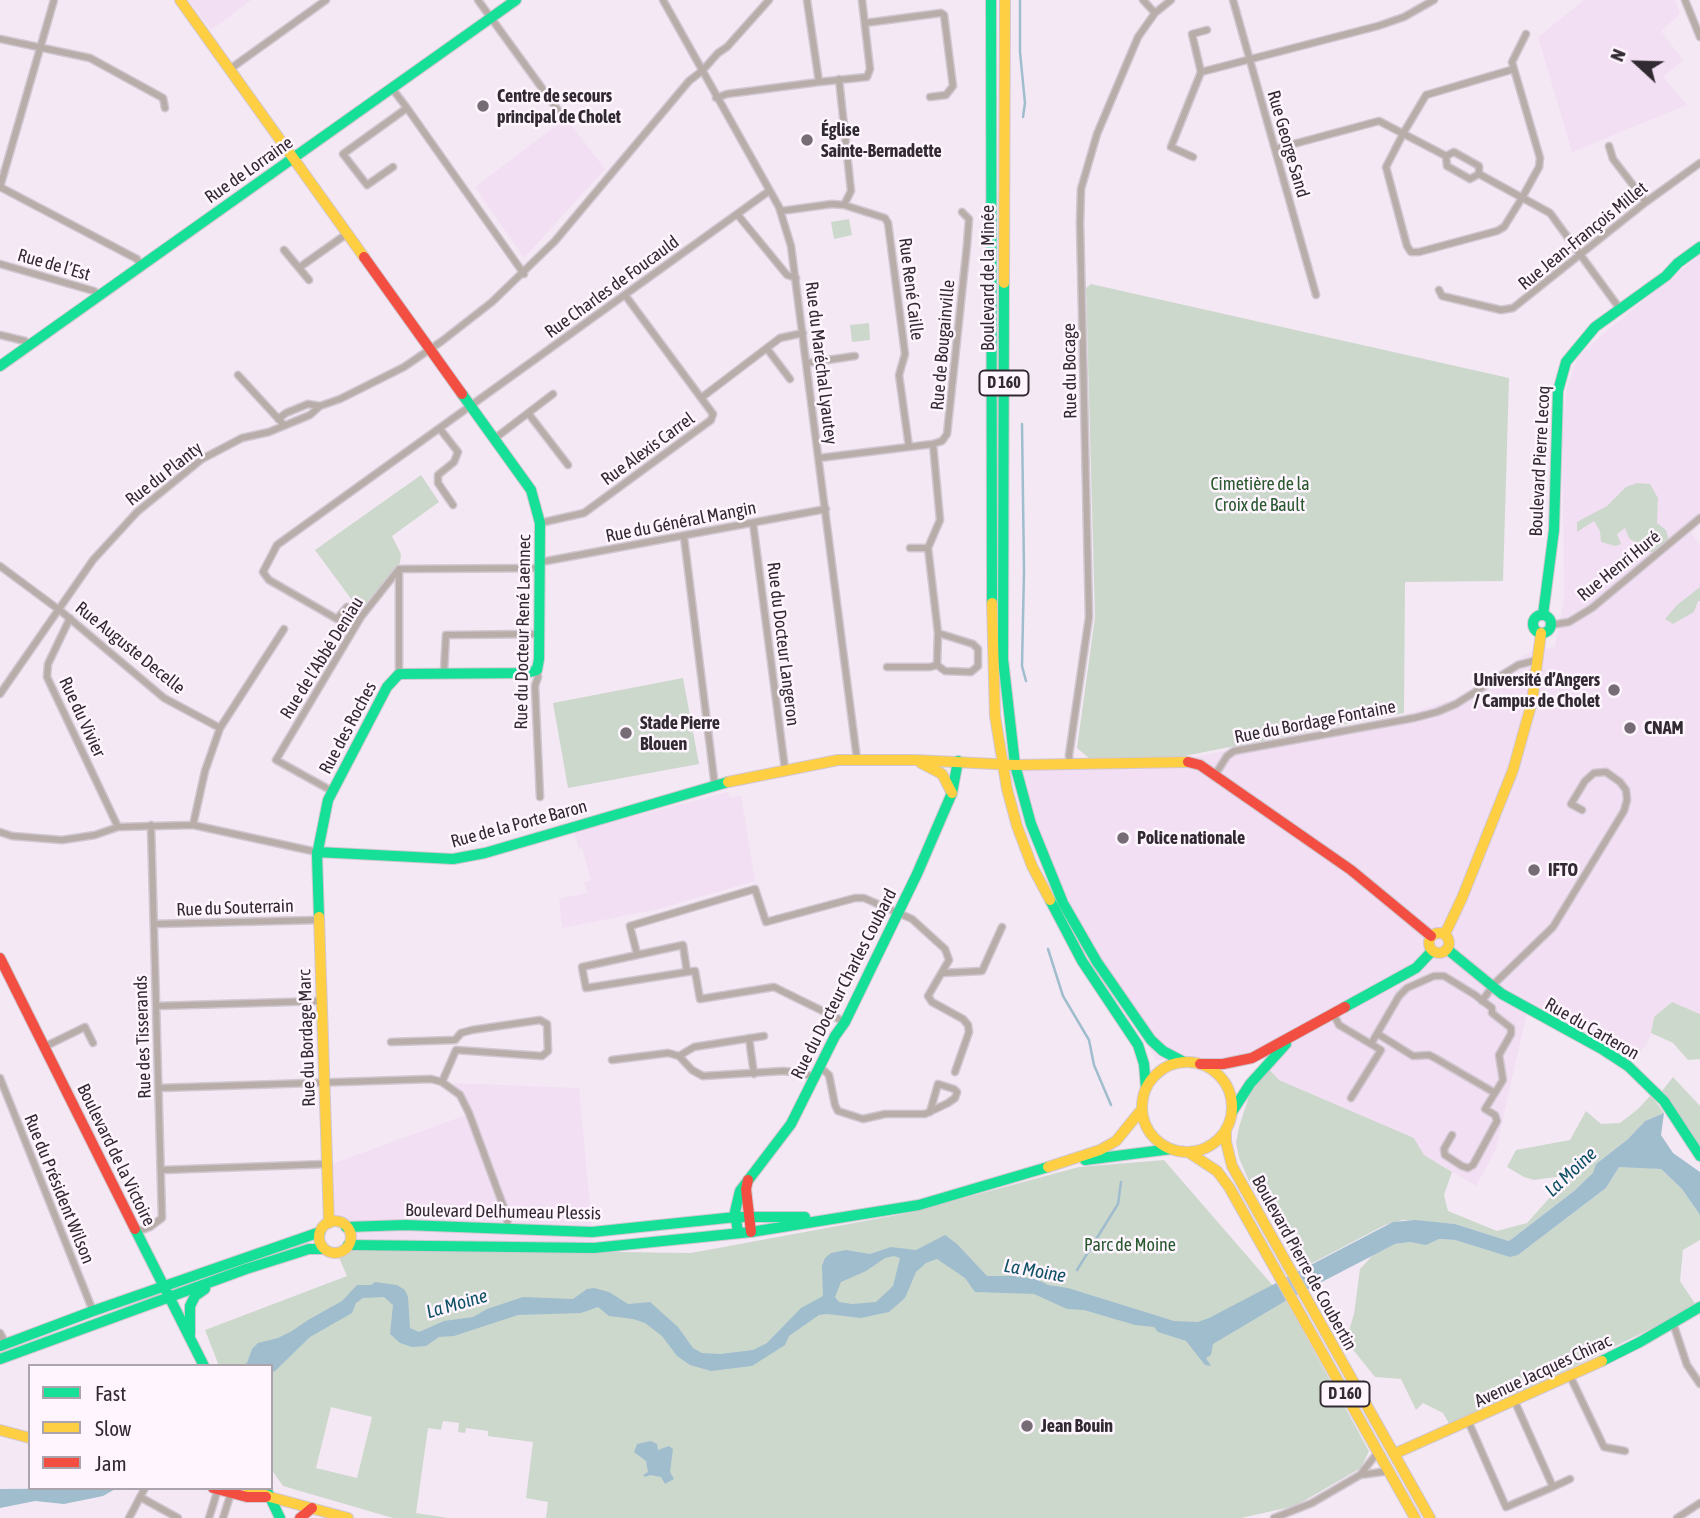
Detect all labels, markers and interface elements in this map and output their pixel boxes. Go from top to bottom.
north arrow [1602,28,1672,98]
text: N [1605,46,1630,64]
place label: Centre de secours principal de Cholet [497,85,621,128]
street label: Rue George Sand [1262,88,1314,200]
marker: Centre de secours principal de Cholet [475,98,491,114]
place label: Église Sainte-Bernadette [821,119,942,162]
street label: Rue de Lorraine [201,132,297,208]
marker: Église Sainte-Bernadette [799,132,815,148]
street label: Rue Jean-François Millet [1514,177,1652,295]
street label: Boulevard de la Minée [977,205,999,351]
street label: Rue Charles de Foucauld [541,231,683,343]
street label: Rue René Caille [894,237,928,341]
street label: Rue de l’Est [15,244,93,286]
street label: Rue de Bougainville [927,279,959,411]
street label: Rue du Maréchal Lyautey [800,280,842,446]
street label: Rue du Bocage [1058,323,1082,419]
road number: D 160 [979,370,1028,396]
street label: Boulevard Pierre Lecoq [1525,385,1555,537]
street label: Rue Alexis Carrel [597,408,699,490]
street label: Rue du Planty [121,437,207,511]
park label: Cimetière de la Croix de Bault [1210,473,1310,516]
street label: Rue du Général Mangin [604,497,758,547]
street label: Rue Henri Huré [1573,526,1665,606]
street label: Rue du Docteur René Laennec [510,534,536,730]
street label: Rue du Docteur Langeron [762,561,804,727]
street label: Rue de l’Abbé Deniau [276,593,368,723]
street label: Rue Auguste Decelle [71,597,189,699]
place label: Université d’Angers / Campus de Cholet [1474,669,1600,712]
street label: Rue du Vivier [54,673,110,761]
street label: Rue des Roches [315,678,381,778]
marker: Université d’Angers / Campus de Cholet [1606,682,1622,698]
street label: Rue du Bordage Fontaine [1232,696,1398,748]
place label: Stade Pierre Blouen [640,712,720,754]
place label: CNAM [1644,717,1684,739]
marker: CNAM [1622,720,1638,736]
marker: Stade Pierre Blouen [618,725,634,741]
street label: Rue de la Porte Baron [448,795,590,853]
place label: Police nationale [1137,827,1245,849]
marker: Police nationale [1115,830,1131,846]
place label: IFTO [1548,859,1578,881]
marker: IFTO [1526,862,1542,878]
street label: Rue du Docteur Charles Coubard [786,885,902,1083]
street label: Rue du Souterrain [176,895,294,921]
street label: Rue du Bordage Marc [294,969,320,1107]
street label: Rue des Tisserands [130,975,156,1099]
street label: Rue du Carteron [1541,993,1643,1065]
street label: Boulevard de la Victoire [72,1080,160,1230]
street label: Rue du Président Wilson [19,1111,99,1267]
water label: La Moine [1540,1142,1602,1202]
street label: Boulevard Pierre de Coubertin [1247,1172,1361,1354]
street label: Boulevard Delhumeau Plessis [405,1199,601,1225]
park label: Parc de Moine [1084,1234,1176,1256]
water label: La Moine [1002,1254,1068,1288]
water label: La Moine [424,1284,490,1324]
street label: Avenue Jacques Chirac [1471,1330,1615,1412]
legend [28,1364,273,1490]
text: Fast [95,1381,126,1405]
road number: D 160 [1320,1382,1370,1406]
place label: Jean Bouin [1041,1415,1113,1437]
text: Slow [95,1416,131,1440]
marker: Jean Bouin [1019,1418,1035,1434]
text: Jam [95,1451,127,1475]

